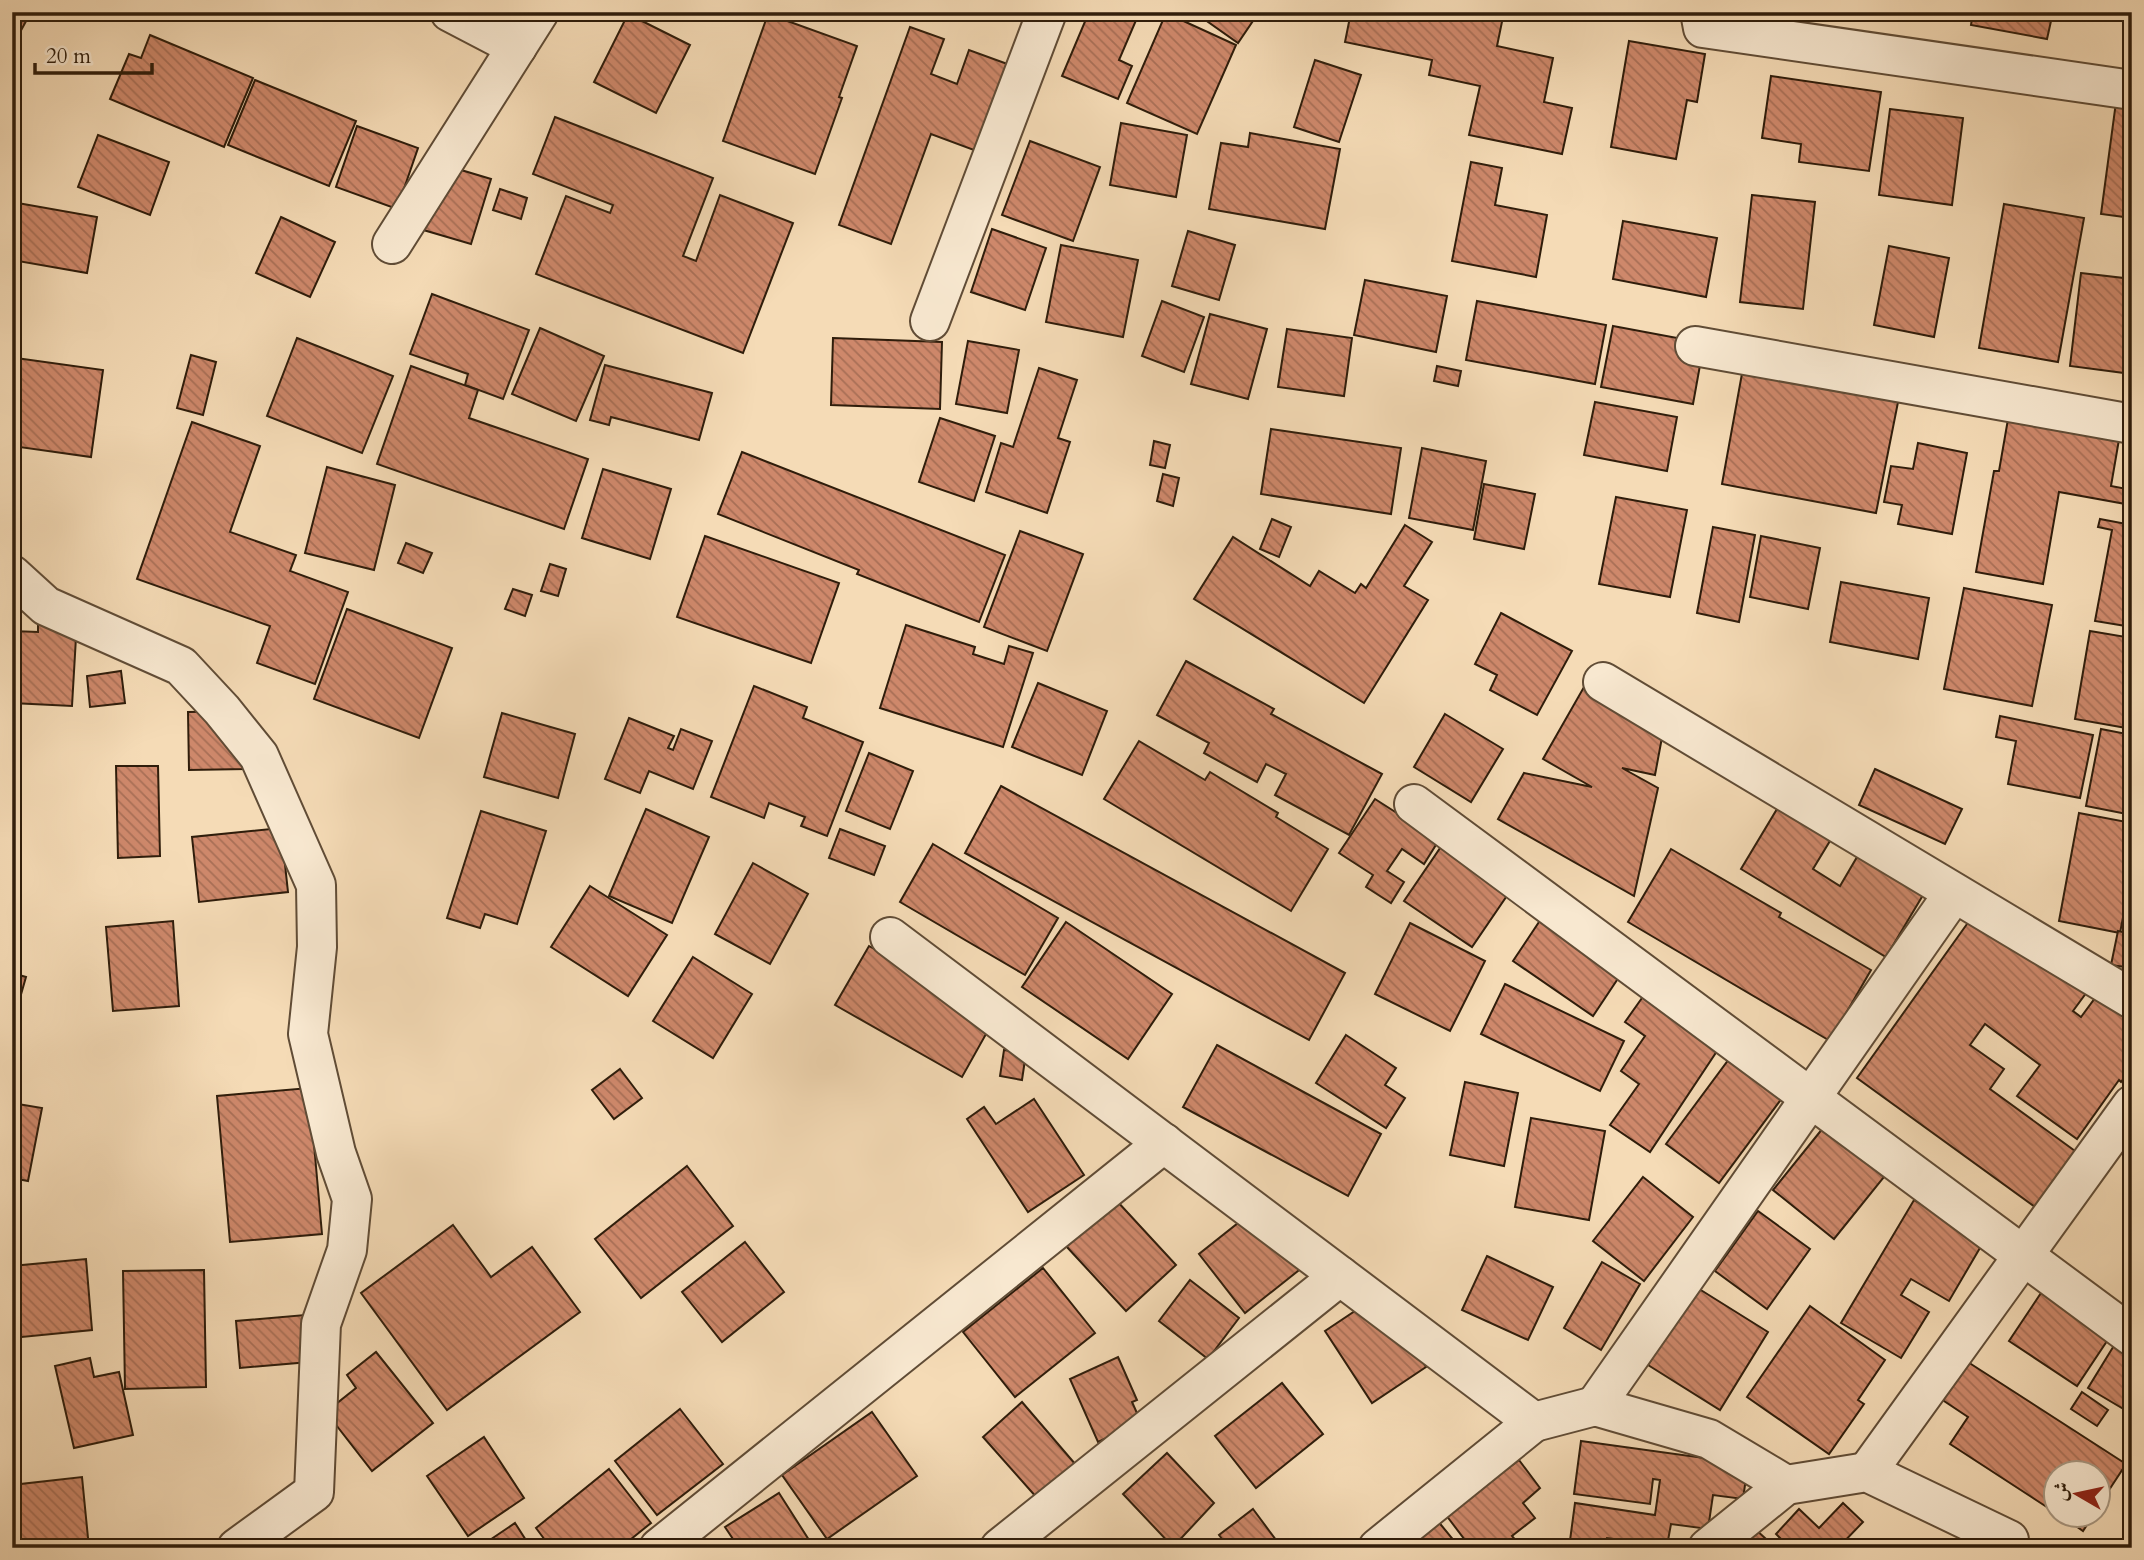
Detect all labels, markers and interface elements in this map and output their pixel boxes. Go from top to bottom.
scale bar [35,32,152,76]
text: 20 m [46,42,91,71]
north arrow [2042,1458,2112,1528]
text: ش [2047,1480,2076,1503]

